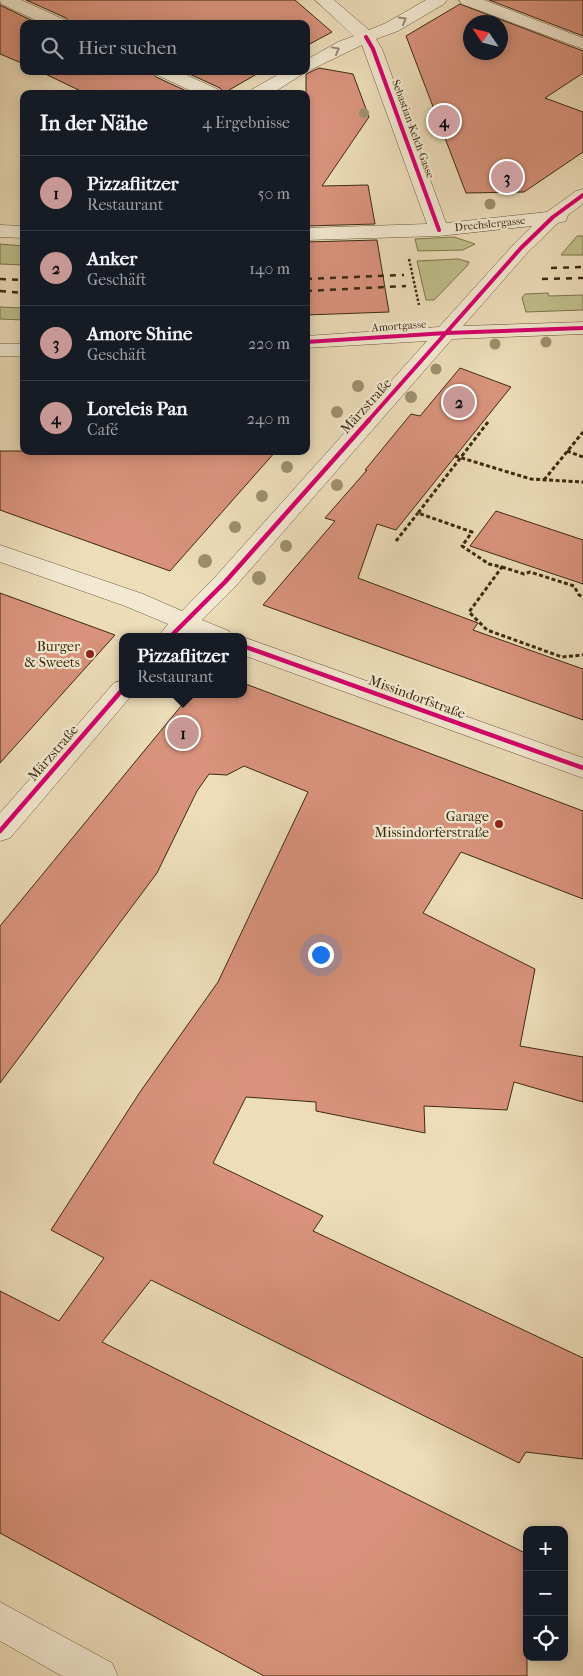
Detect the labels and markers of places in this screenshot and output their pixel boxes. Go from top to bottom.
pin: 4 [428,102,460,140]
pin: 3 [491,158,523,196]
pin: 2 [443,383,475,421]
place label: Burger & Sweets [24,638,80,671]
marker: Burger & Sweets [84,648,96,660]
pin: 1 [167,714,199,752]
place label: Garage Missindorferstraße [374,808,489,841]
marker: Garage Missindorferstraße [493,818,505,830]

